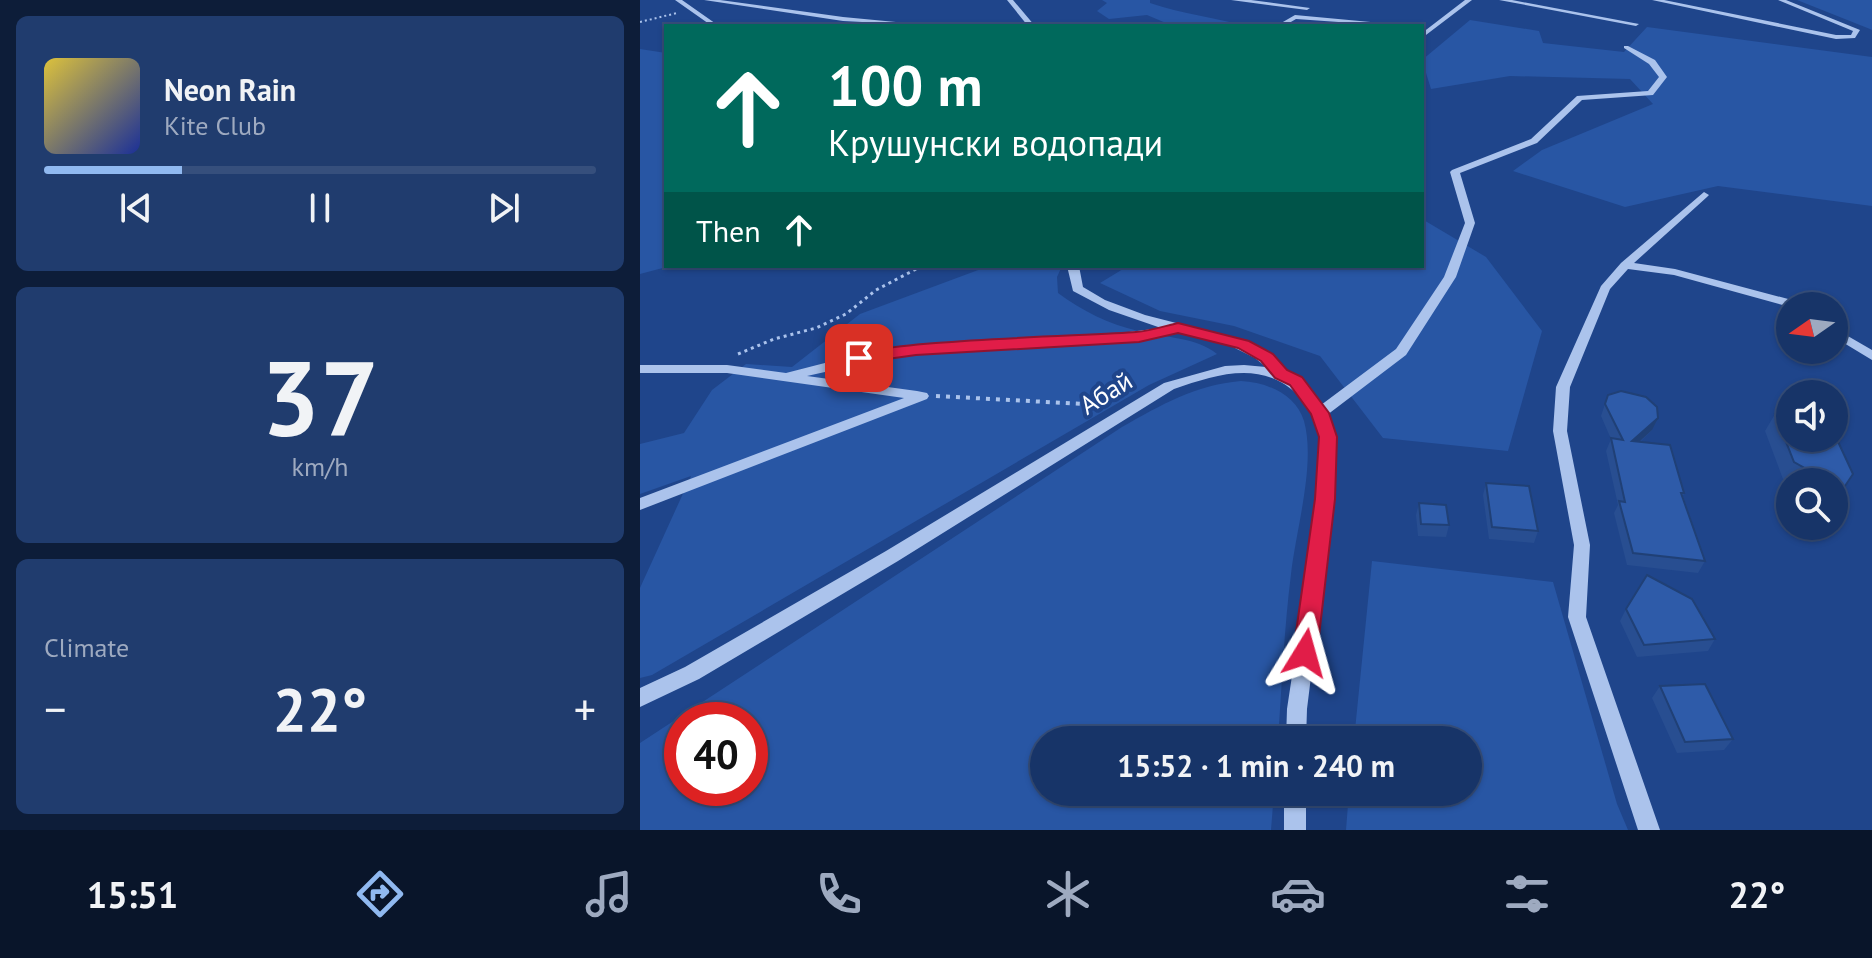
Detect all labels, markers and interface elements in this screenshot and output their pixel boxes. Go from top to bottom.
text: 100 m [828,49,983,121]
icon: ahead [696,56,800,160]
text: Neon Rain [164,70,296,109]
text: Kite Club [164,109,266,142]
text: Крушунски водопади [828,119,1163,166]
icon: previous [114,186,158,230]
icon: pause [298,186,342,230]
icon: next [482,186,526,230]
icon: ahead [777,208,821,252]
text: Then [696,211,761,250]
north arrow [1776,292,1848,364]
map controls [1776,292,1848,540]
pin [825,324,893,392]
text: 37 [261,330,379,465]
icon: arrive [837,336,881,380]
street label: Абай [1073,364,1138,421]
button: sound [1776,380,1848,452]
text: km/h [292,450,349,483]
button: search [1776,468,1848,540]
position arrow [1263,611,1347,695]
text: Climate [44,631,129,664]
text: 22° [273,670,367,748]
text: − [44,680,66,737]
text: + [574,680,596,737]
speed limit sign: 40 [664,702,768,806]
text: 15:52 · 1 min · 240 m [1117,746,1395,785]
icon: directions [352,866,408,922]
icon: music [581,866,637,922]
icon: phone [811,866,867,922]
icon: climate [1040,866,1096,922]
icon: car [1270,866,1326,922]
icon: filters [1499,866,1555,922]
text: 15:51 [87,871,178,918]
text: 22° [1729,871,1785,918]

